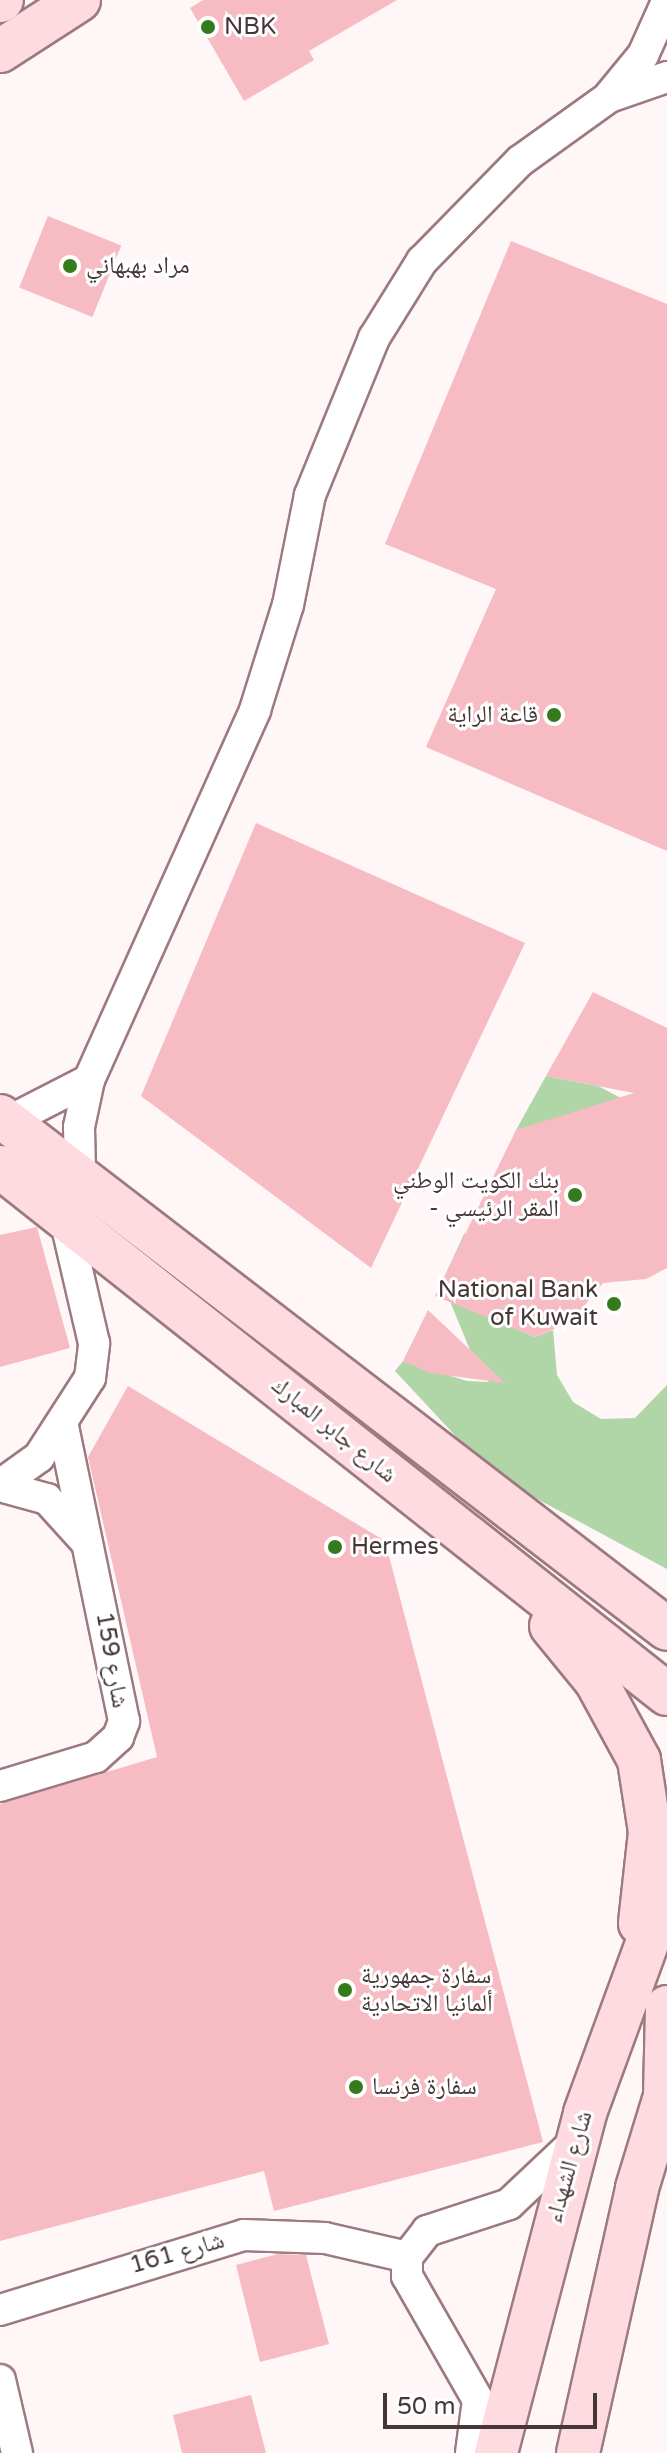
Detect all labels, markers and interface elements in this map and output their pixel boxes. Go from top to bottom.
place label: NBK [224,13,276,41]
marker: NBK [199,18,217,36]
place label: مراد بهبهاني [86,252,190,280]
marker: مراد بهبهاني [61,257,79,275]
place label: قاعة الراية [447,701,538,729]
marker: قاعة الراية [545,706,563,724]
place label: بنك الكويت الوطني - المقر الرئيسي [393,1167,559,1223]
marker: بنك الكويت الوطني - المقر الرئيسي [566,1186,584,1204]
place label: National Bank of Kuwait [438,1276,598,1332]
marker: National Bank of Kuwait [605,1295,623,1313]
street label: شارع جابر المبارك [266,1371,402,1489]
place label: Hermes [351,1533,439,1561]
marker: Hermes [326,1538,344,1556]
street label: شارع 159 [89,1610,135,1710]
place label: سفارة جمهورية ألمانيا الاتحادية [361,1962,493,2018]
marker: سفارة جمهورية ألمانيا الاتحادية [336,1981,354,1999]
place label: سفارة فرنسا [372,2073,477,2101]
marker: سفارة فرنسا [347,2078,365,2096]
street label: شارع الشهداء [539,2108,599,2226]
street label: شارع 161 [126,2226,228,2280]
scale bar [387,2377,601,2427]
text: 50 m [397,2392,455,2421]

